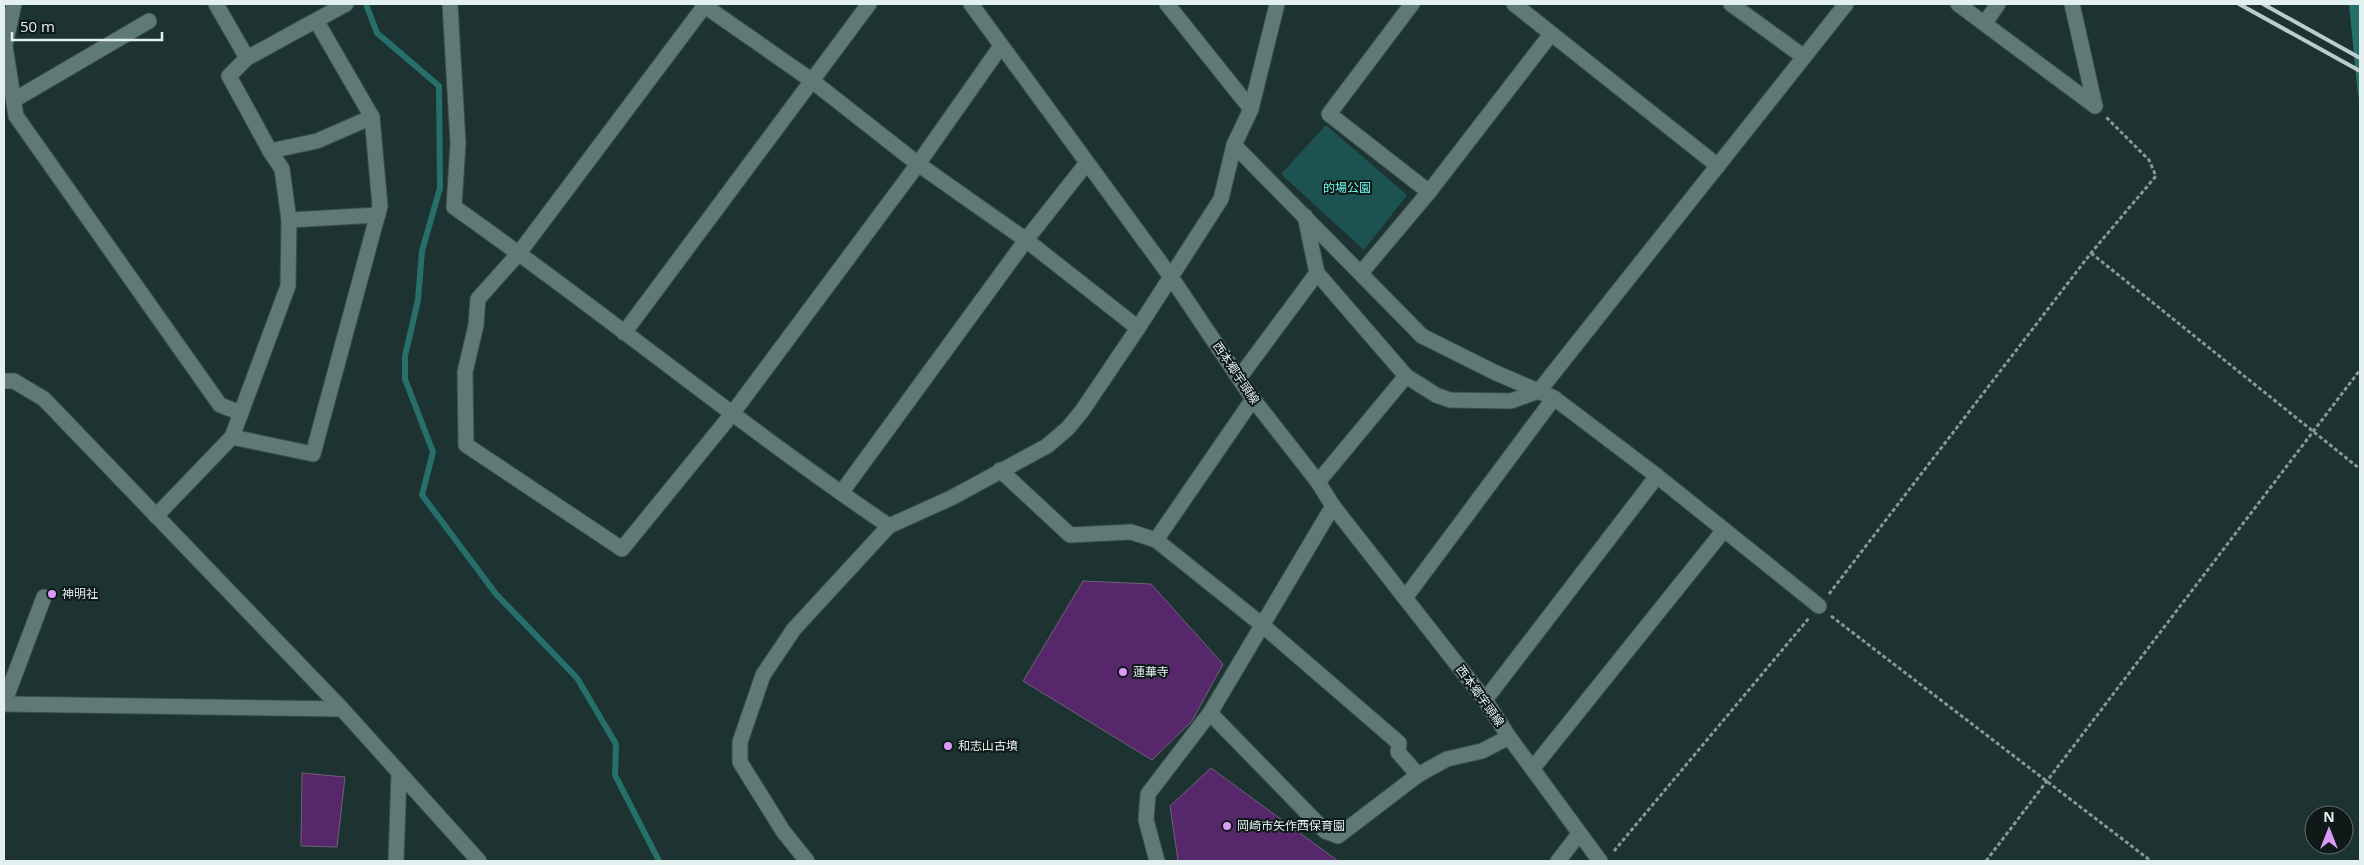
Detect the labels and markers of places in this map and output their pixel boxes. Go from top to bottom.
place label: 神明社 [62,585,98,602]
marker: 神明社 [46,588,58,600]
place label: 蓮華寺 [1133,663,1169,680]
marker: 蓮華寺 [1117,666,1129,678]
place label: 和志山古墳 [958,737,1018,754]
marker: 和志山古墳 [942,740,954,752]
place label: 岡崎市矢作西保育園 [1237,817,1345,834]
marker: 岡崎市矢作西保育園 [1221,820,1233,832]

